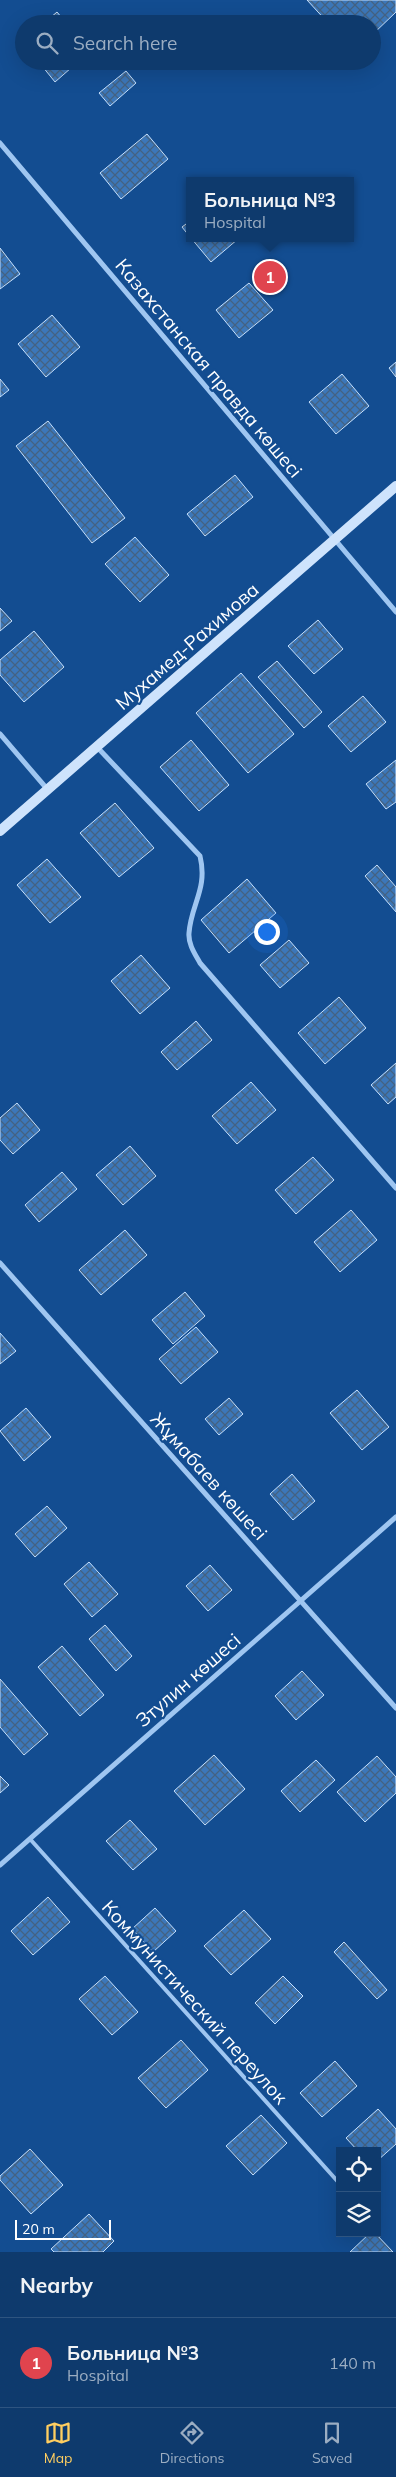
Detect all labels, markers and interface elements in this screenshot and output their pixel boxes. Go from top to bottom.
search box [15,15,381,70]
icon: search [33,29,61,57]
text: Search here [73,31,177,55]
popup [186,177,354,242]
text: Больница №3 [204,188,336,212]
text: Hospital [204,212,266,232]
street label: Казахстанская правда көшесі [110,254,308,482]
pin: 1 [254,258,286,296]
street label: Мухамед-Рахимова [110,577,264,715]
your location [254,919,280,945]
street label: Жұмабаев көшесі [145,1407,273,1545]
street label: Зтулин көшесі [131,1628,245,1732]
street label: Коммунистический переулок [97,1895,293,2109]
map controls [336,2147,381,2237]
button: locate [336,2147,381,2192]
button: layers [336,2192,381,2237]
scale bar [15,2217,111,2240]
text: 20 m [22,2220,55,2238]
text: Nearby [20,2272,93,2298]
text: Больница №3 [67,2341,199,2365]
text: 1 [31,2353,41,2373]
text: 140 m [329,2353,376,2373]
text: Hospital [67,2365,129,2385]
tab: Map [44,2419,72,2467]
tab: Directions [160,2419,225,2467]
tab: Saved [312,2419,352,2467]

